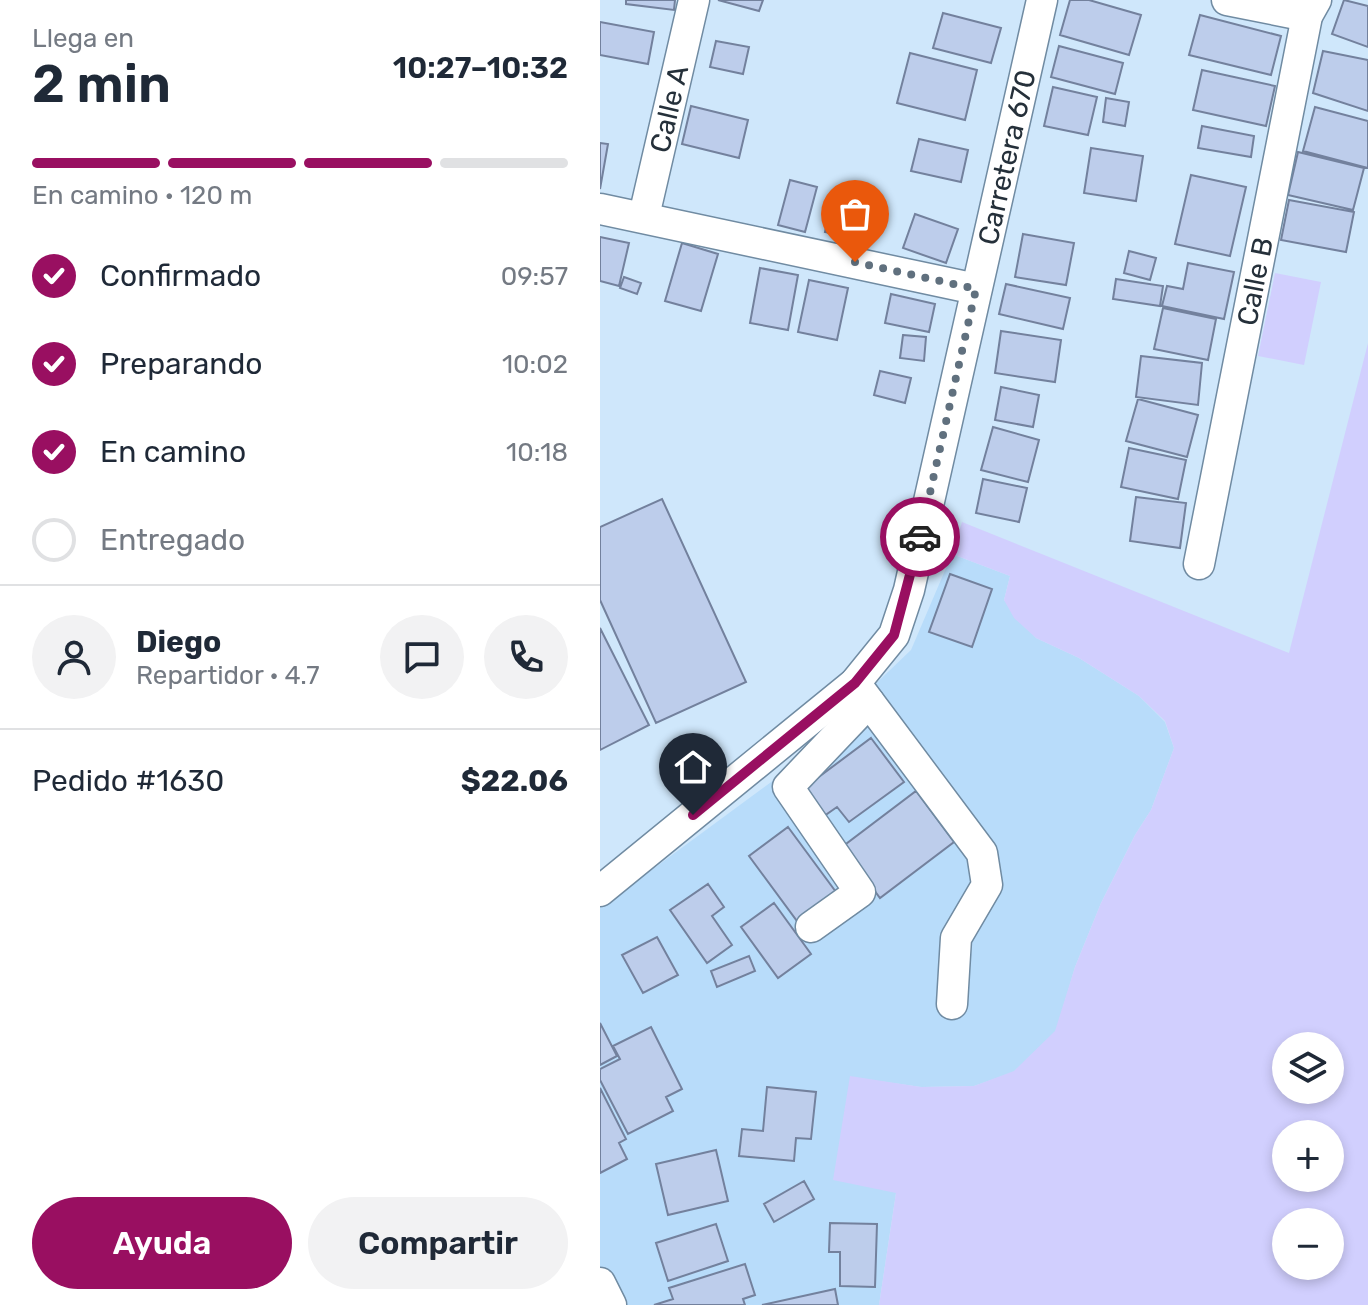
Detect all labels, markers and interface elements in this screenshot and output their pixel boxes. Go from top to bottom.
text: Llega en [32,23,134,54]
text: 10:27–10:32 [393,50,568,86]
text: 2 min [32,53,171,115]
street label: Calle A [643,62,695,156]
street label: Carretera 670 [971,67,1043,248]
text: En camino · 120 m [32,180,252,211]
pin [821,180,889,262]
icon: bag [833,192,877,236]
street label: Calle B [1230,235,1280,328]
icon: check [32,254,76,298]
text: Confirmado [100,258,261,294]
text: 09:57 [501,261,568,292]
icon: check [32,342,76,386]
text: Preparando [100,346,263,382]
text: 10:02 [502,349,568,380]
icon: check [32,430,76,474]
text: En camino [100,434,246,470]
text: 10:18 [506,437,568,468]
courier [880,497,960,577]
icon: car [898,515,942,559]
text: Entregado [100,522,245,558]
button: person [32,615,116,699]
button: chat [380,615,464,699]
button: phone [484,615,568,699]
text: Diego [136,624,221,660]
text: Repartidor · 4.7 [136,660,319,691]
pin [659,733,727,815]
icon: home [671,745,715,789]
text: Pedido #1630 [32,763,224,799]
text: $22.06 [461,763,568,799]
map controls [1272,1032,1344,1280]
button: layers [1272,1032,1344,1104]
button: + [1272,1120,1344,1192]
button: Ayuda [32,1197,292,1289]
button: Compartir [308,1197,568,1289]
button: − [1272,1208,1344,1280]

